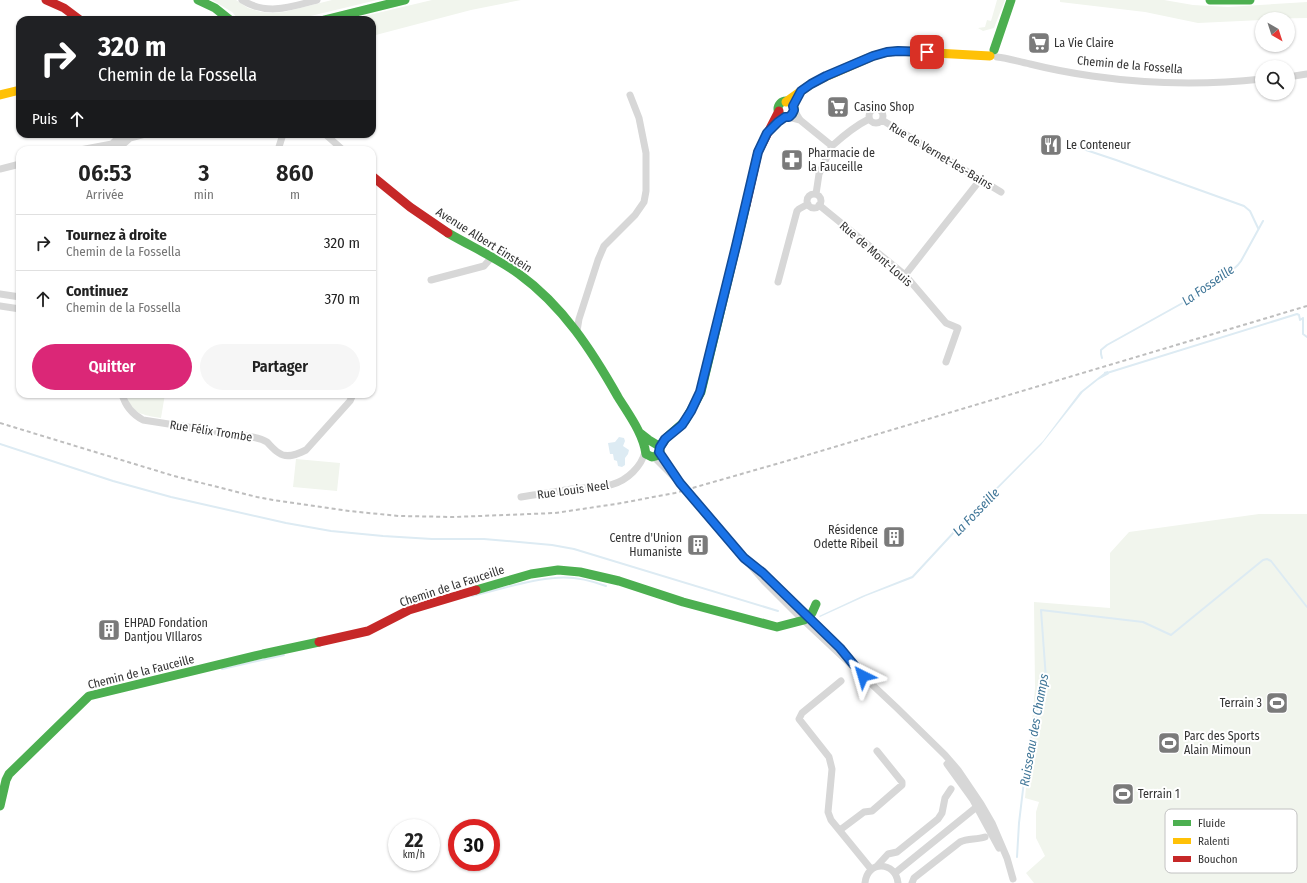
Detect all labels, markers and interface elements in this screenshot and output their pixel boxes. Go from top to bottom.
north arrow [1255,12,1295,52]
map controls [1255,12,1295,100]
text: 320 m [98,30,166,63]
supermarket icon: La Vie Claire [1026,30,1052,56]
icon: right [32,32,84,84]
pin [910,35,944,69]
place label: La Vie Claire [1054,36,1114,50]
icon: arrive [916,41,938,63]
street label: Chemin de la Fossella [1077,53,1184,77]
button: search [1255,60,1295,100]
text: Chemin de la Fossella [98,64,257,86]
supermarket icon: Casino Shop [825,94,851,120]
place label: Casino Shop [854,100,914,114]
icon: ahead [66,108,88,130]
text: Puis [32,110,58,128]
street label: Rue de Vernet-les-Bains [887,120,995,192]
restaurant icon: Le Conteneur [1038,132,1064,158]
place label: Le Conteneur [1066,138,1131,152]
place label: Pharmacie de la Fauceille [808,146,875,174]
pharmacy icon: Pharmacie de la Fauceille [779,147,805,173]
text: 06:53 [78,159,132,187]
text: 3 [198,159,209,187]
text: 860 [276,159,314,187]
text: Arrivée [86,187,124,202]
text: min [194,187,214,202]
text: m [290,187,300,202]
street label: Avenue Albert Einstein [433,205,535,275]
street label: Rue de Mont-Louis [837,219,915,289]
text: Tournez à droite [66,226,167,244]
icon: right [32,232,54,254]
text: 320 m [324,234,360,252]
text: Chemin de la Fossella [66,244,181,259]
water label: La Fosseille [1179,262,1237,308]
text: Continuez [66,282,128,300]
icon: ahead [32,288,54,310]
text: 370 m [325,290,360,308]
text: Chemin de la Fossella [66,300,181,315]
button: Quitter [32,344,192,390]
button: Partager [200,344,360,390]
street label: Rue Félix Trombe [169,418,253,444]
street label: Rue Louis Neel [536,478,610,502]
water label: La Fosseille [950,485,1002,539]
place label: Résidence Odette Ribeil [814,523,878,551]
building icon: Résidence Odette Ribeil [881,524,907,550]
place label: Centre d'Union Humaniste [609,531,682,559]
building icon: Centre d'Union Humaniste [685,532,711,558]
street label: Chemin de la Fauceille [398,562,506,610]
place label: EHPAD Fondation Dantjou VIllaros [124,616,208,644]
building icon: EHPAD Fondation Dantjou VIllaros [96,617,122,643]
street label: Chemin de la Fauceille [86,652,196,692]
position arrow [842,655,884,697]
water label: Ruisseau des Champs [1017,672,1051,788]
sports icon: Terrain 3 [1264,690,1290,716]
place label: Terrain 3 [1220,696,1262,710]
place label: Parc des Sports Alain Mimoun [1184,729,1260,757]
sports icon: Parc des Sports Alain Mimoun [1156,730,1182,756]
sports icon: Terrain 1 [1110,781,1136,807]
place label: Terrain 1 [1138,787,1180,801]
legend [1165,809,1297,873]
text: Fluide [1198,817,1225,830]
speed limit sign: 30 [448,819,500,871]
text: 22 [405,828,423,852]
text: Ralenti [1198,835,1230,848]
text: km/h [403,849,425,861]
text: Bouchon [1198,853,1238,866]

